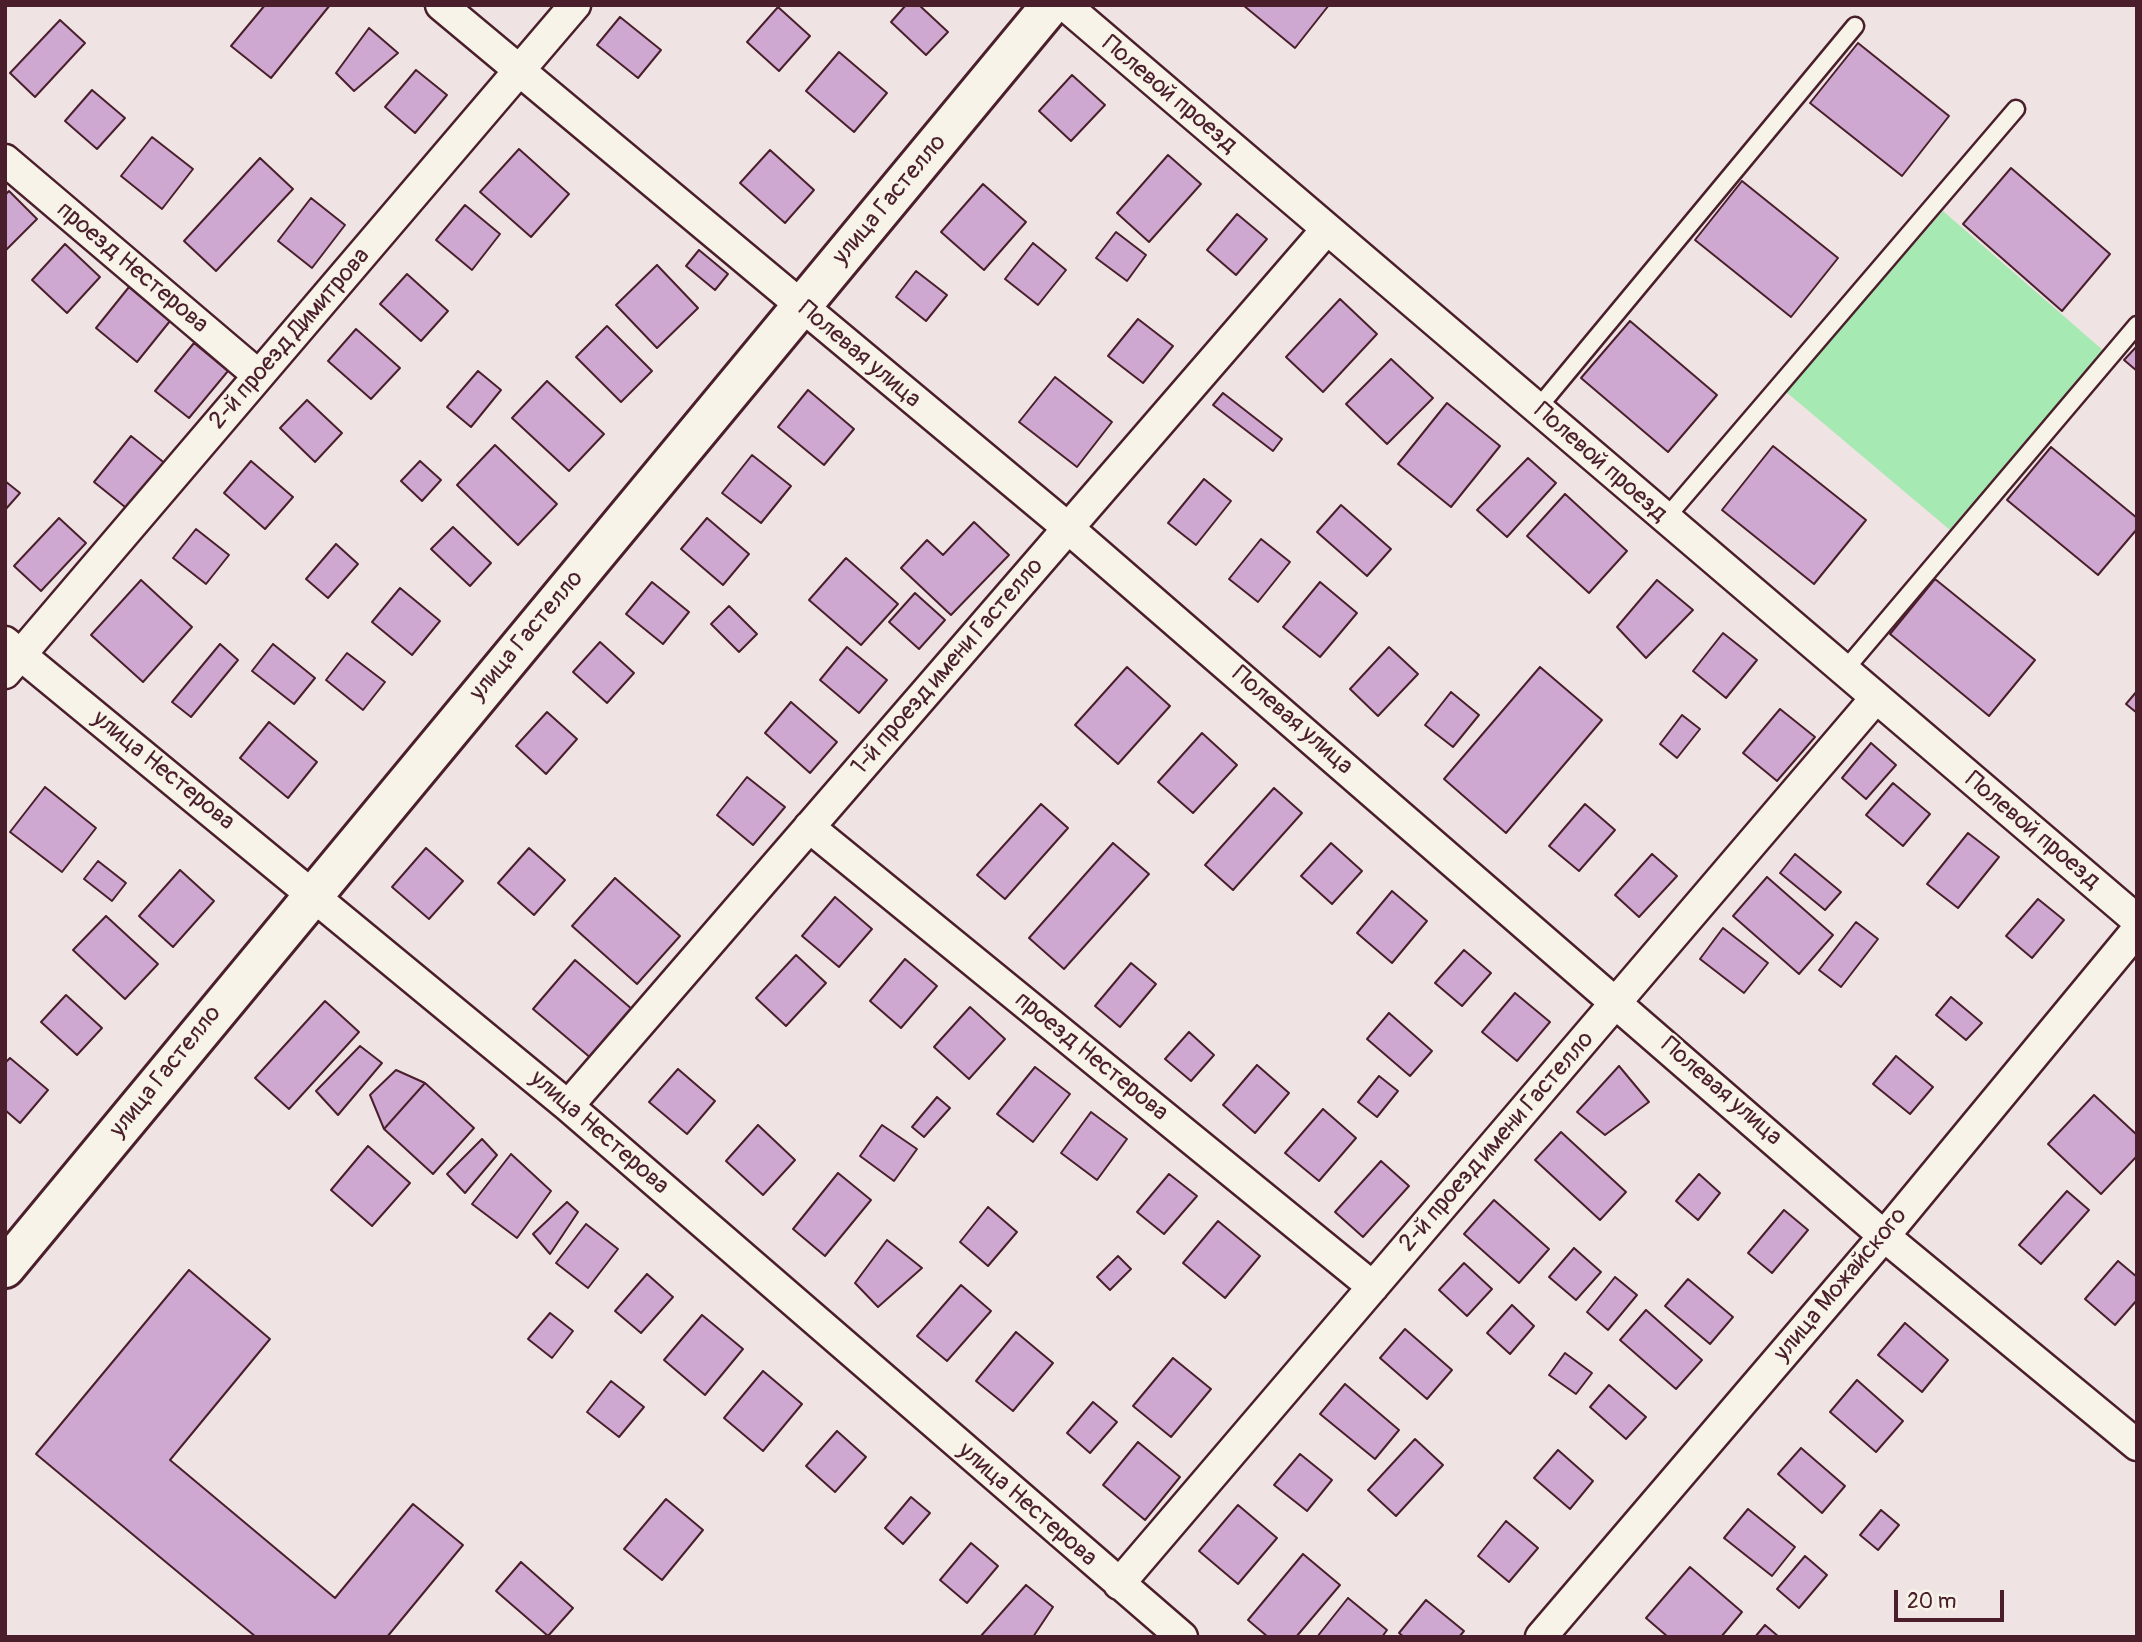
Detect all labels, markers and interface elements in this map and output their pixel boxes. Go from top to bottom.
street label: Полевой проезд [1096,30,1242,160]
street label: улица Гастелло [827,129,953,271]
street label: проезд Нестерова [50,196,214,340]
street label: 2-й проезд Димитрова [203,243,377,435]
street label: Полевая улица [792,295,926,415]
street label: Полевой проезд [1527,397,1673,529]
street label: 1-й проезд имени Гастелло [846,553,1050,781]
street label: улица Гастелло [464,565,590,707]
street label: Полевая улица [1226,661,1358,781]
street label: улица Нестерова [86,705,240,837]
street label: Полевой проезд [1959,766,2105,896]
street label: проезд Нестерова [1008,986,1174,1128]
street label: улица Гастелло [104,1000,228,1144]
street label: 2-й проезд имени Гастелло [1394,1026,1600,1258]
street label: Полевая улица [1655,1032,1787,1152]
street label: улица Нестерова [524,1065,674,1201]
street label: улица Можайского [1768,1202,1914,1368]
street label: улица Нестерова [952,1437,1102,1573]
scale bar [1897,1576,2007,1620]
text: 20 m [1907,1588,1956,1615]

